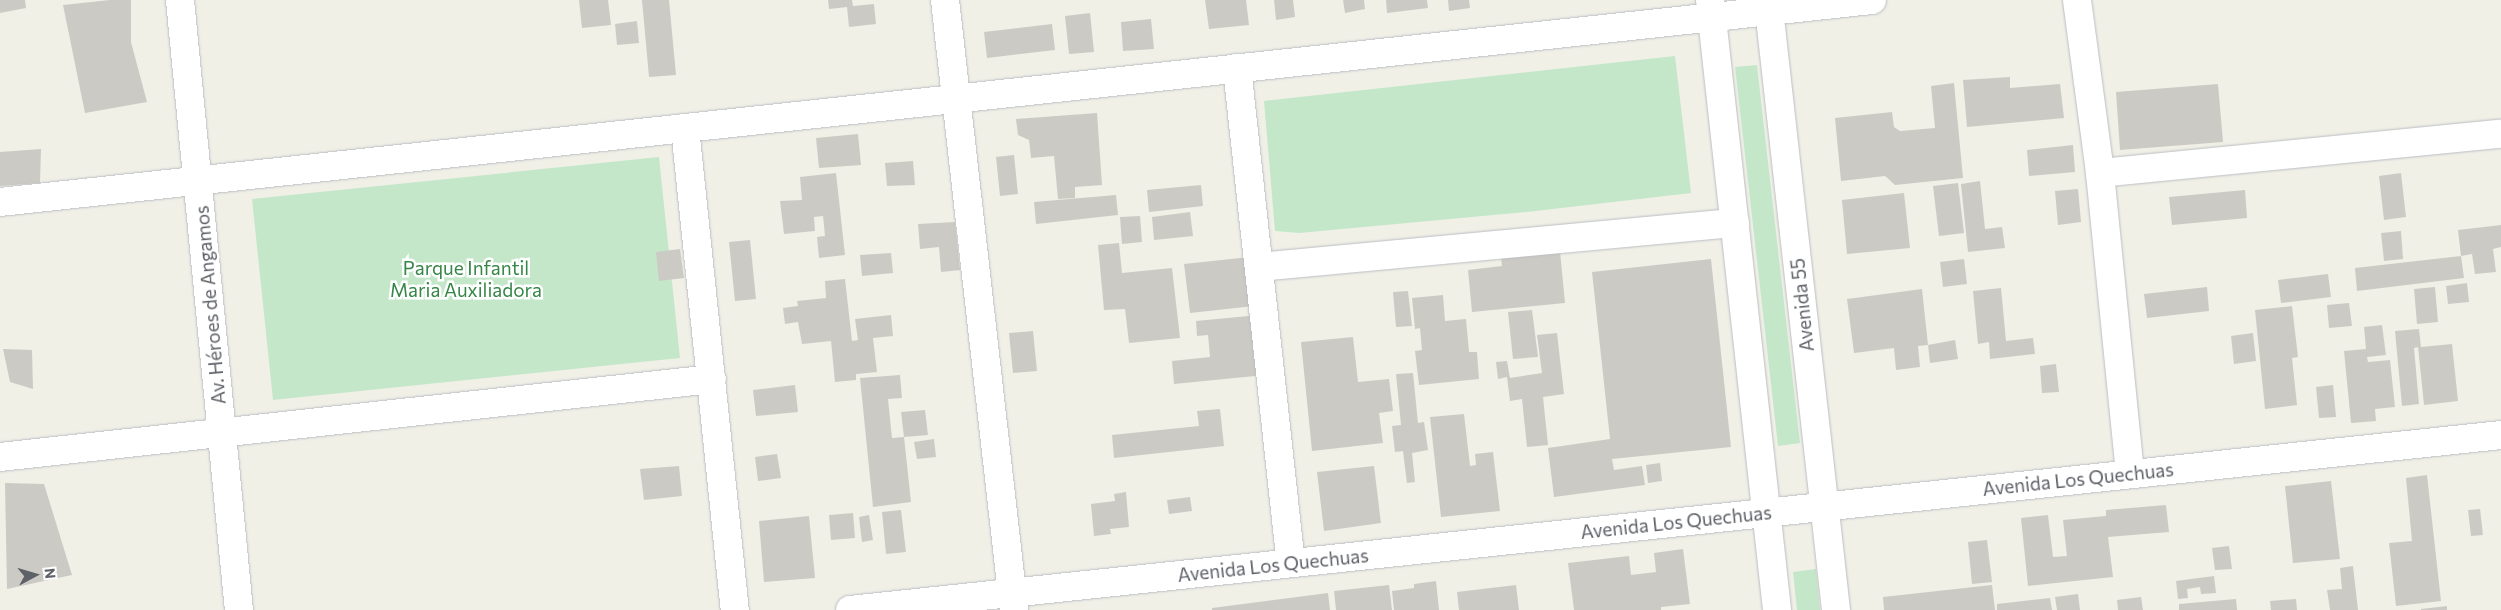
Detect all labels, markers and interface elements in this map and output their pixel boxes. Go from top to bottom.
street label: Av. Héroes de Angamos [190,205,230,405]
park label: Parque Infantil Maria Auxiliadora [390,257,542,301]
street label: Avenida 55 [1786,257,1818,353]
street label: Avenida Los Quechuas [1981,458,2175,500]
street label: Avenida Los Quechuas [1579,501,1773,543]
street label: Avenida Los Quechuas [1176,544,1370,586]
north arrow [10,550,60,600]
text: N [41,567,59,579]

